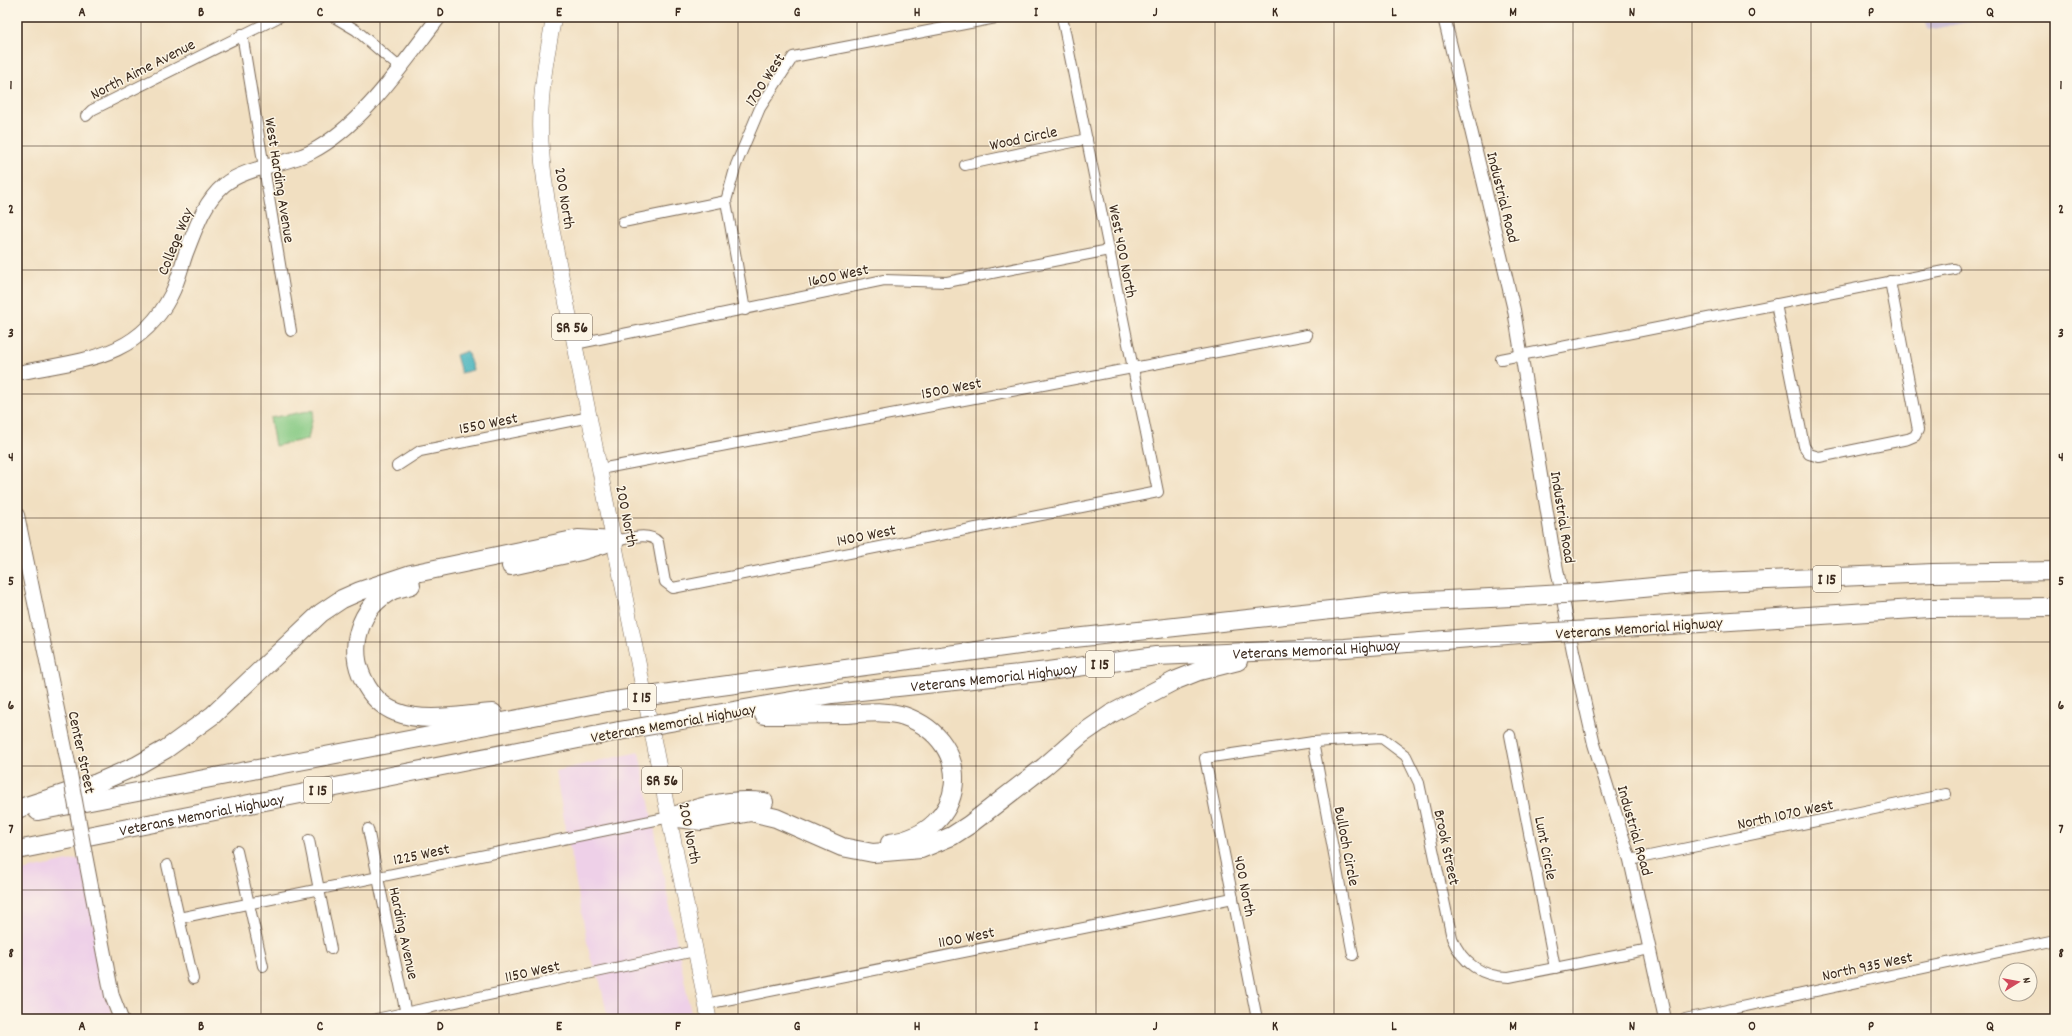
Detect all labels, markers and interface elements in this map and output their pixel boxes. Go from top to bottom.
text: A [78,4,86,23]
text: B [198,4,204,23]
text: C [317,4,324,23]
text: D [437,4,444,23]
text: E [556,4,563,23]
text: F [675,4,681,23]
text: G [794,4,801,23]
text: H [914,4,921,23]
text: I [1034,4,1039,23]
text: J [1153,4,1158,23]
text: K [1272,4,1278,23]
text: L [1391,4,1397,23]
text: M [1509,4,1517,23]
text: N [1629,4,1635,23]
text: O [1748,4,1756,23]
text: P [1868,4,1874,23]
text: Q [1986,4,1994,23]
street label: North Aime Avenue [87,34,200,107]
street label: 1700 West [740,49,792,112]
text: 1 [10,77,13,96]
text: 1 [2060,77,2063,96]
street label: West Harding Avenue [257,116,300,245]
street label: Wood Circle [988,121,1059,158]
street label: Industrial Road [1479,150,1524,246]
street label: 200 North [547,166,580,231]
text: 2 [8,201,14,220]
text: 2 [2058,201,2064,220]
street label: West 400 North [1101,203,1142,300]
street label: College Way [152,204,200,279]
street label: 1600 West [806,259,871,294]
road number: SR 56 [552,314,592,340]
text: 3 [8,325,14,344]
text: 3 [2058,325,2064,344]
street label: 1500 West [919,372,984,407]
street label: 1550 West [457,407,520,441]
text: 4 [8,449,14,468]
text: 4 [2058,449,2064,468]
street label: Industrial Road [1543,470,1580,565]
street label: 200 North [608,484,643,549]
street label: 1400 West [835,519,898,553]
road number: I 15 [1813,566,1841,592]
text: 5 [8,573,14,592]
text: 5 [2058,573,2064,592]
street label: Veterans Memorial Highway [1555,612,1724,647]
street label: Veterans Memorial Highway [1232,635,1401,667]
road number: I 15 [1086,651,1114,677]
street label: Veterans Memorial Highway [910,658,1079,700]
road number: I 15 [628,684,656,710]
text: 6 [8,697,15,716]
text: 6 [2058,697,2065,716]
street label: Veterans Memorial Highway [589,699,758,750]
street label: Center Street [61,709,101,796]
road number: SR 56 [642,767,682,793]
road number: I 15 [304,777,332,803]
street label: Industrial Road [1610,783,1657,879]
street label: Veterans Memorial Highway [118,788,287,843]
street label: North 1070 West [1735,794,1836,837]
street label: 200 North [671,801,706,866]
street label: Bulloch Circle [1327,805,1365,888]
street label: Brook Street [1426,808,1465,888]
street label: Lunt Circle [1527,815,1562,882]
text: 7 [9,821,14,840]
text: 7 [2059,821,2064,840]
street label: 1225 West [391,838,452,873]
street label: 400 North [1226,854,1261,919]
street label: Harding Avenue [382,885,424,982]
street label: 1100 West [936,922,997,955]
text: 8 [8,945,14,964]
text: 8 [2058,945,2064,964]
street label: North 935 West [1820,947,1915,988]
street label: 1150 West [503,955,562,989]
north arrow [1998,962,2038,1002]
text: N [2017,976,2034,985]
text: A [78,1018,86,1036]
text: B [198,1018,204,1036]
text: C [317,1018,324,1036]
text: D [437,1018,444,1036]
text: E [556,1018,563,1036]
text: F [675,1018,681,1036]
text: G [794,1018,801,1036]
text: H [914,1018,921,1036]
text: I [1034,1018,1039,1036]
text: J [1153,1018,1158,1036]
text: K [1272,1018,1278,1036]
text: L [1391,1018,1397,1036]
text: M [1509,1018,1517,1036]
text: N [1629,1018,1635,1036]
text: O [1748,1018,1756,1036]
text: P [1868,1018,1874,1036]
text: Q [1986,1018,1994,1036]

